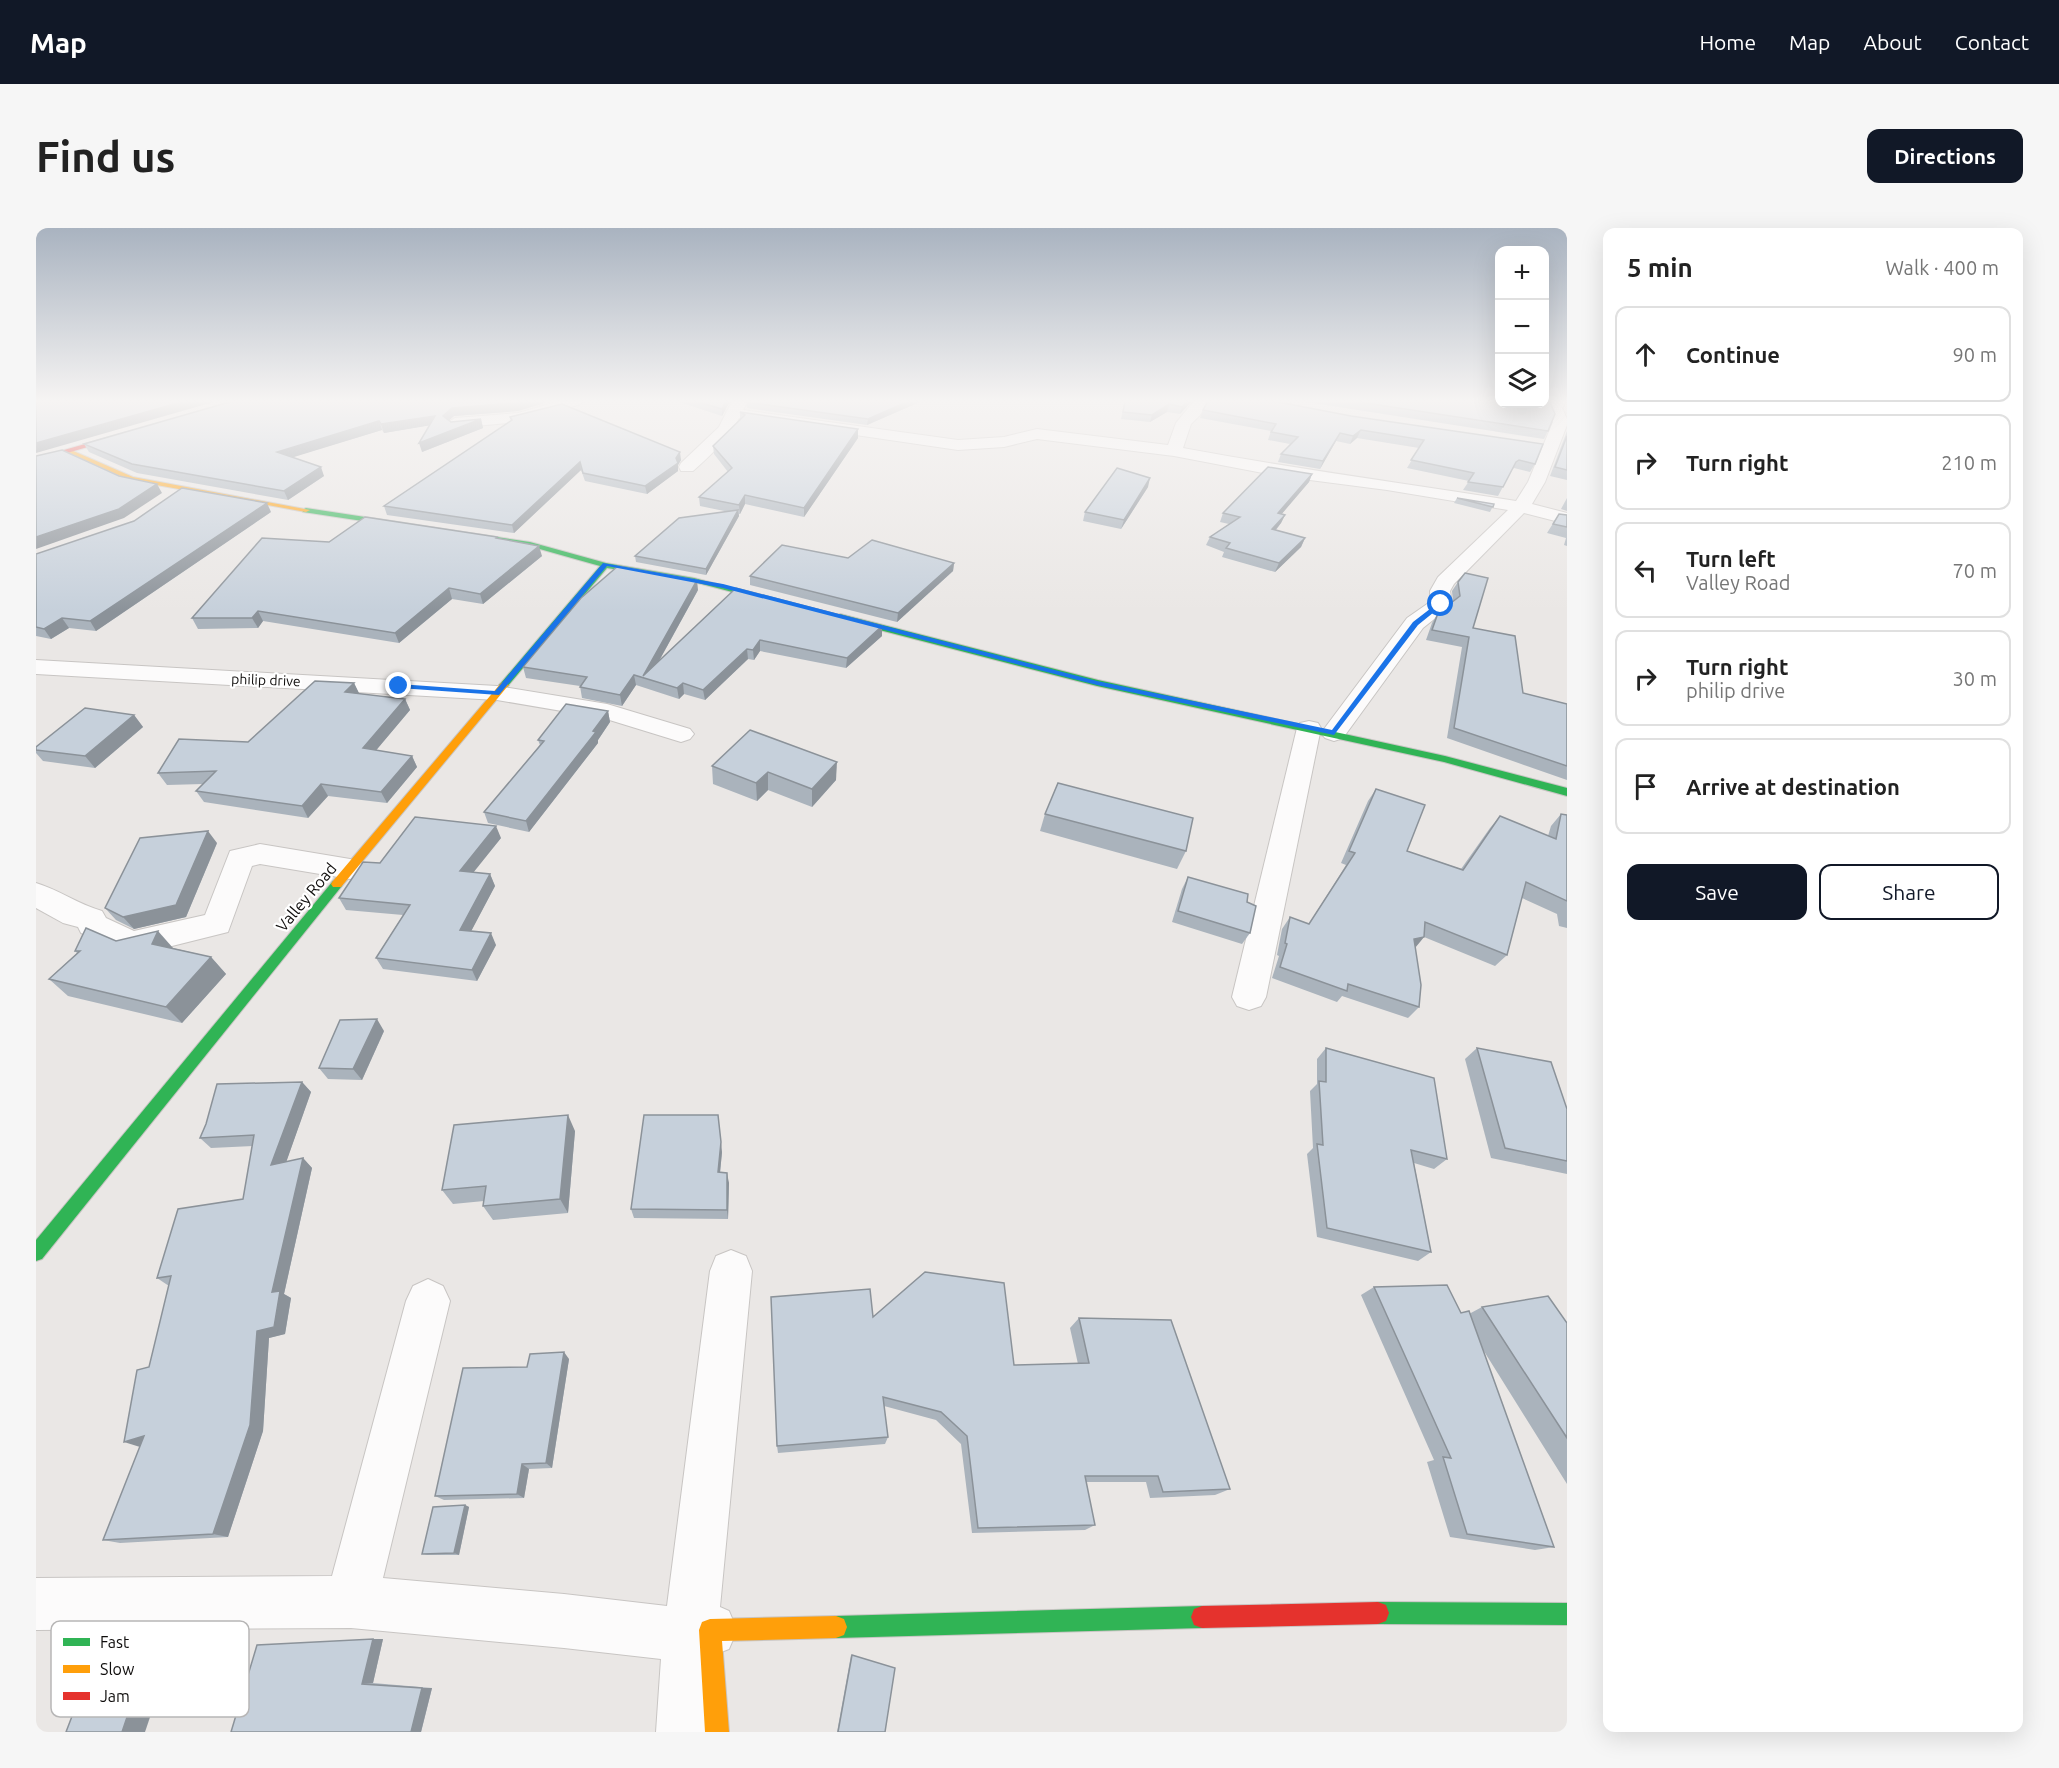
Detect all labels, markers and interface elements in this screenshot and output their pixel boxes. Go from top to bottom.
text: Map [30,27,87,58]
text: Home [1699,30,1756,54]
text: Map [1789,30,1830,54]
text: About [1863,30,1922,54]
text: Contact [1955,30,2029,54]
button: Directions [1867,129,2023,183]
text: Find us [36,133,175,180]
map controls [1495,246,1549,408]
button: + [1495,246,1549,300]
text: 5 min [1627,253,1693,282]
text: Walk · 400 m [1886,256,1999,279]
button: − [1495,300,1549,354]
icon: ahead [1629,338,1662,371]
text: Continue [1686,342,1780,367]
text: 90 m [1953,343,1997,366]
button: layers [1495,354,1549,408]
icon: right [1629,446,1662,479]
text: Turn right [1686,450,1788,475]
text: 210 m [1941,451,1997,474]
text: Turn left [1686,546,1776,571]
icon: left [1629,554,1662,587]
text: 70 m [1953,559,1997,582]
text: Valley Road [1686,571,1790,594]
route start [1427,590,1453,616]
text: Turn right [1686,654,1788,679]
icon: right [1629,662,1662,695]
text: 30 m [1953,667,1997,690]
street label: philip drive [231,671,301,689]
route end [385,672,411,698]
text: philip drive [1686,679,1785,702]
icon: arrive [1629,770,1662,803]
text: Arrive at destination [1686,774,1900,799]
street label: Valley Road [272,859,340,935]
button: Save [1627,864,1807,920]
button: Share [1819,864,1999,920]
legend [51,1621,249,1717]
text: Fast [100,1633,130,1651]
text: Slow [100,1660,135,1678]
text: Jam [100,1687,130,1705]

